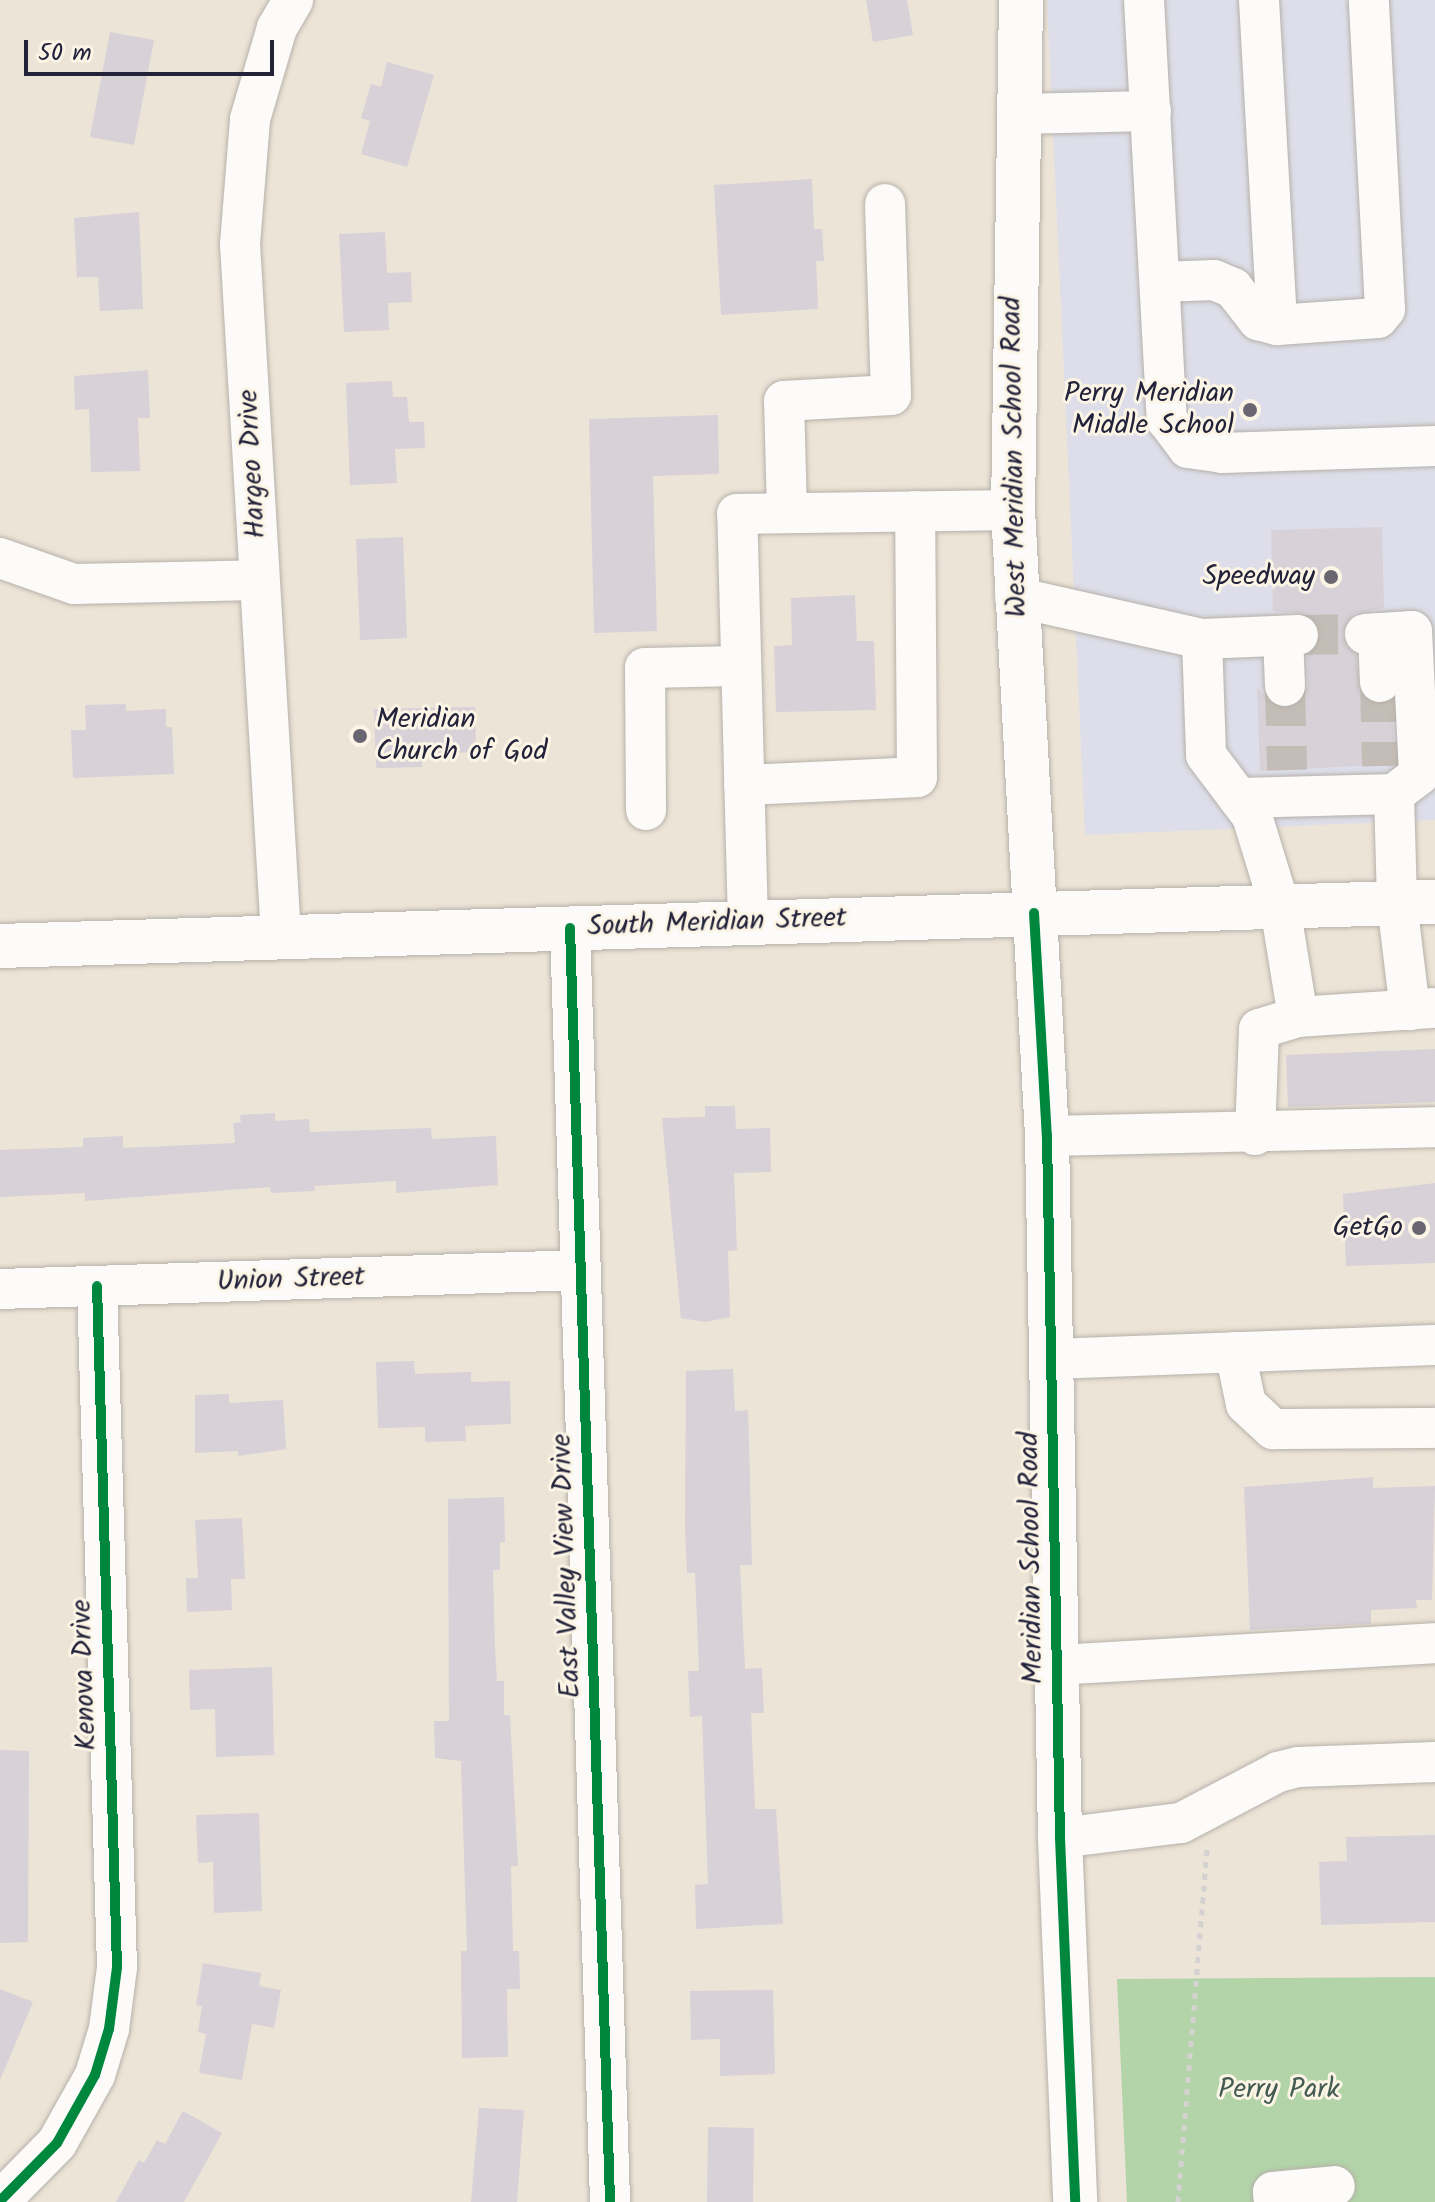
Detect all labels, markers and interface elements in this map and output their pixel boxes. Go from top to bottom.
scale bar [28,24,278,74]
text: 50 m [38,34,92,73]
street label: West Meridian School Road [995,296,1035,618]
place label: Perry Meridian Middle School [1064,377,1234,443]
street label: Hargeo Drive [232,389,274,539]
marker: Perry Meridian Middle School [1241,401,1259,419]
place label: Speedway [1202,560,1315,594]
marker: Speedway [1322,568,1340,586]
place label: Meridian Church of God [376,703,547,769]
marker: Meridian Church of God [351,727,369,745]
street label: South Meridian Street [587,902,847,944]
place label: GetGo [1333,1211,1403,1245]
marker: GetGo [1410,1219,1428,1237]
street label: Union Street [216,1261,366,1299]
street label: Meridian School Road [1013,1431,1051,1685]
street label: East Valley View Drive [546,1433,588,1699]
street label: Kenova Drive [66,1599,104,1751]
park label: Perry Park [1218,2073,1340,2107]

